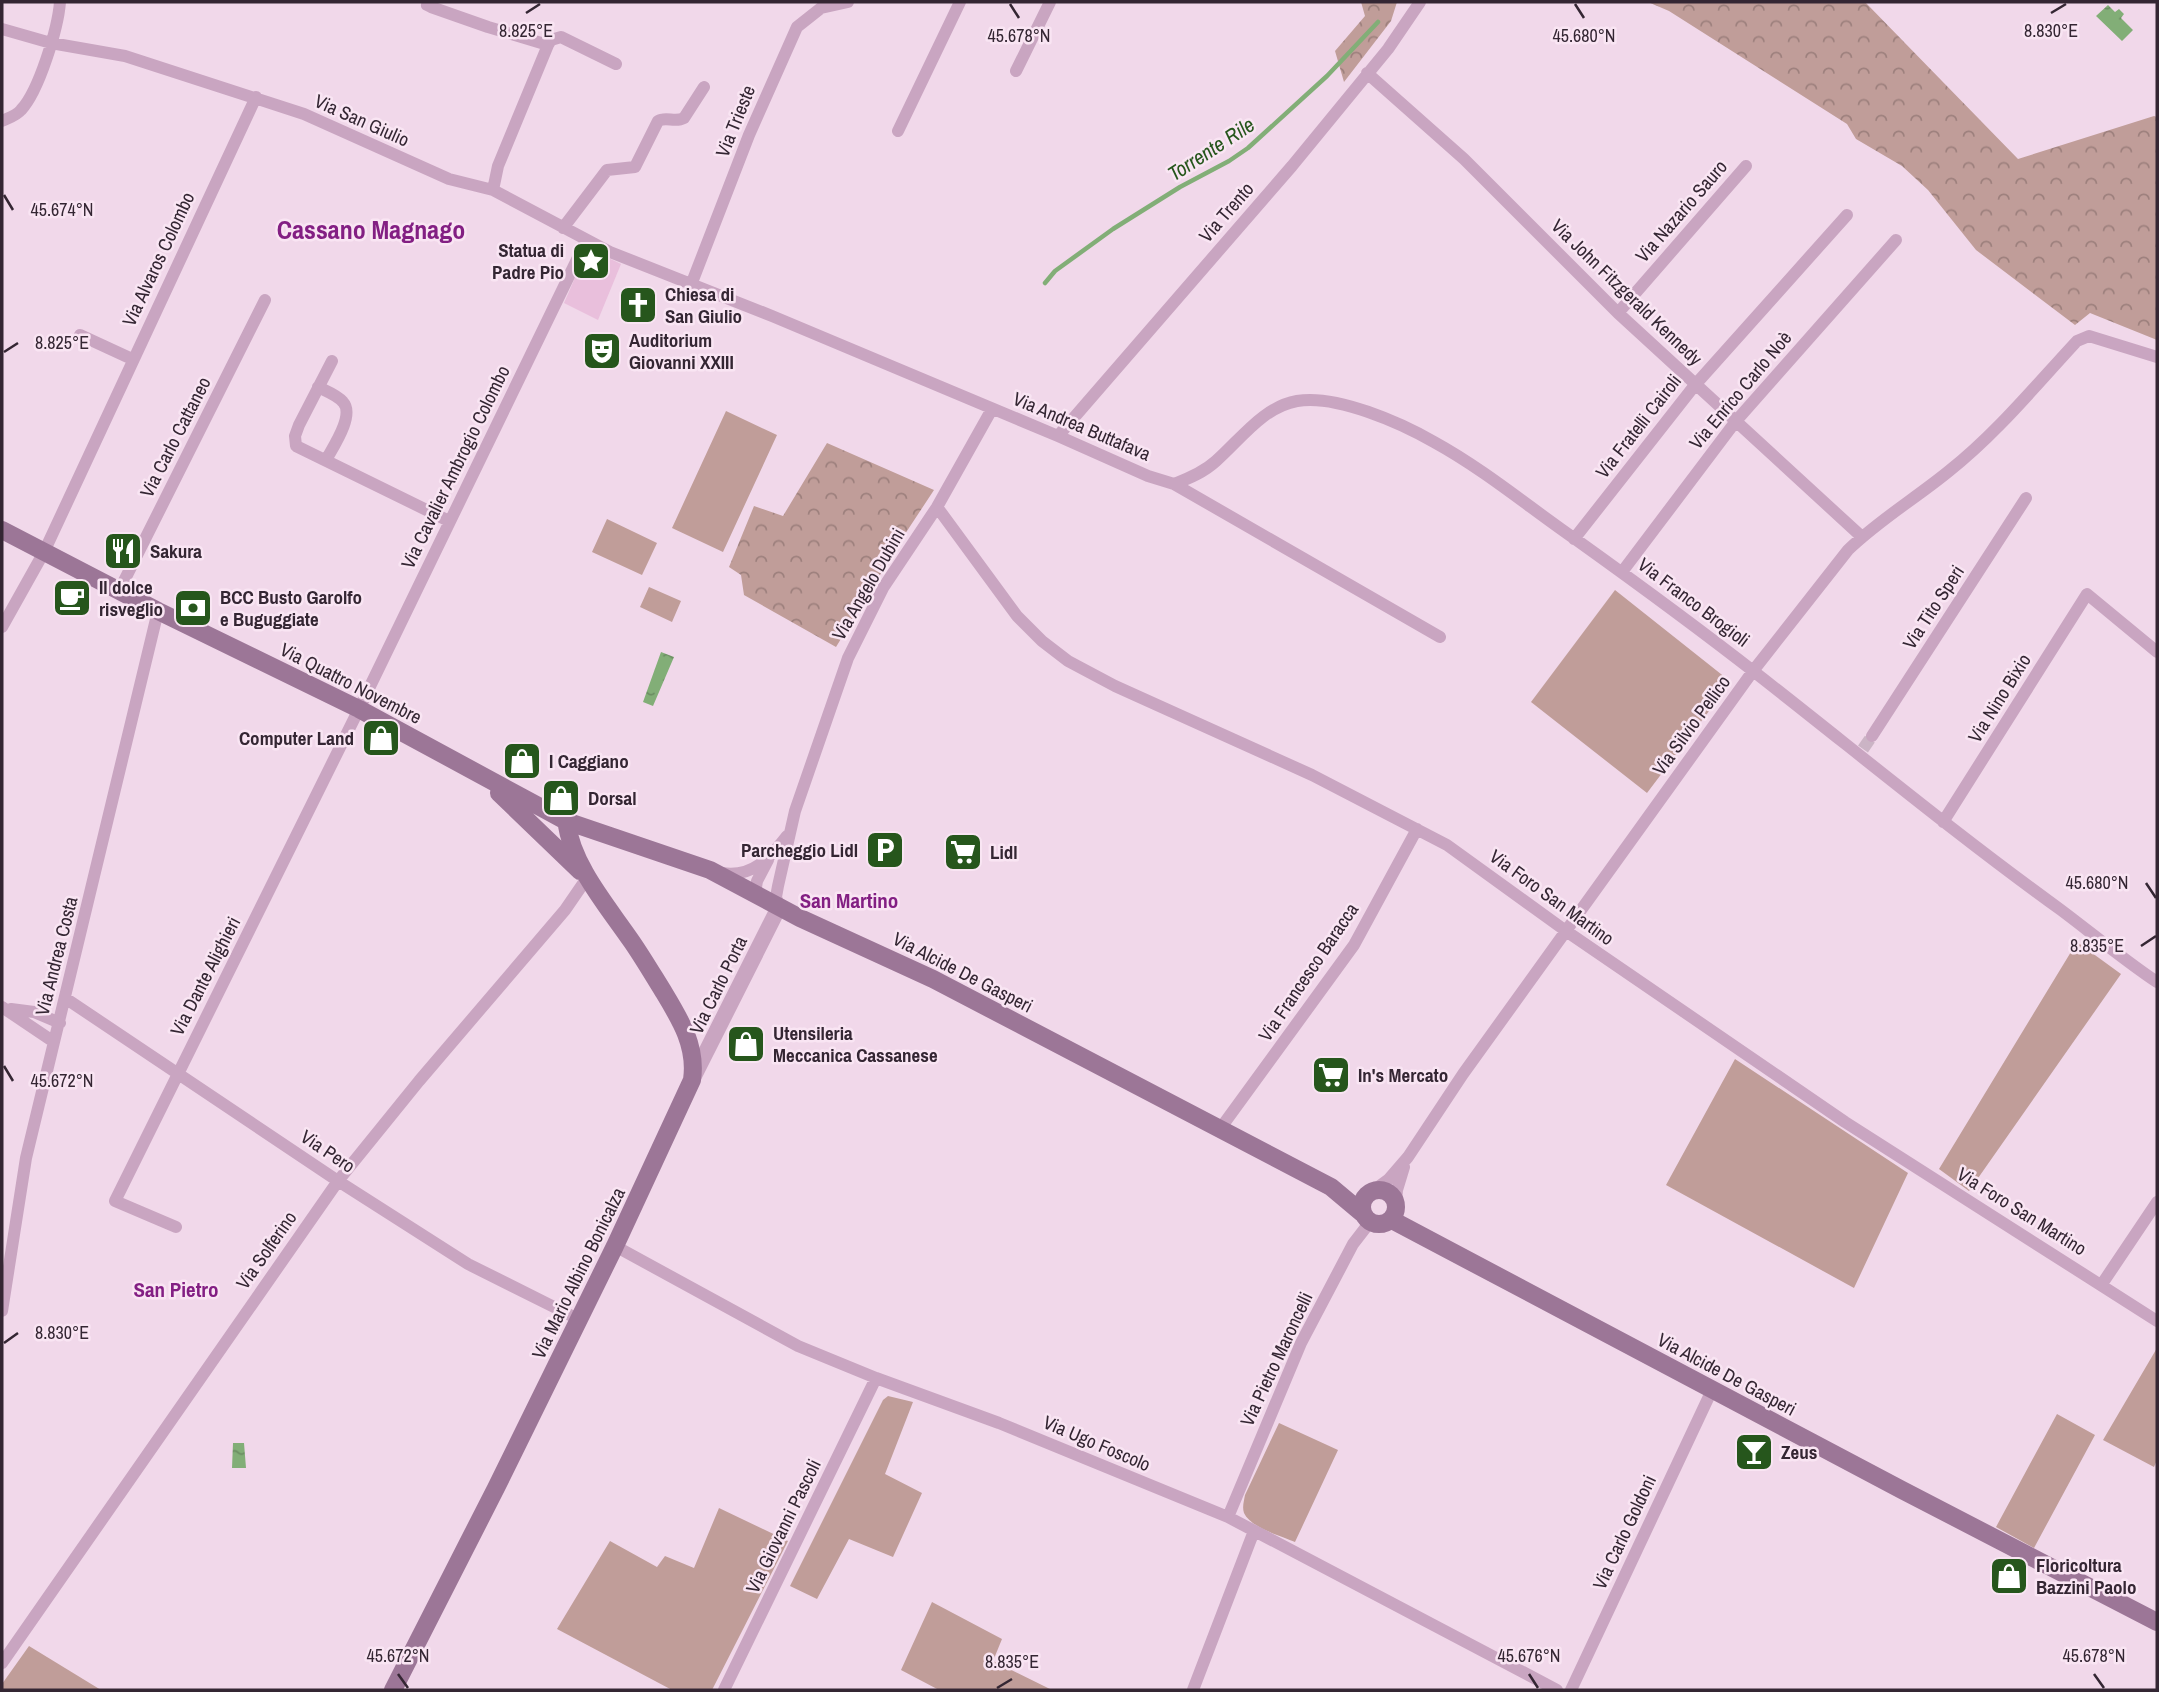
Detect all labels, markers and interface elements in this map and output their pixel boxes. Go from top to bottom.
text: 8.825°E [499,18,553,43]
text: 8.830°E [2024,18,2078,43]
text: 45.678°N [988,23,1051,48]
text: 45.680°N [1553,23,1616,48]
street label: Via Trieste [709,81,761,161]
street label: Via San Giulio [311,88,413,152]
water label: Torrente Rile [1162,110,1260,188]
street label: Via Nazario Sauro [1629,154,1733,268]
street label: Via Trento [1193,176,1259,248]
street label: Via Alvaros Colombo [116,188,200,330]
text: 45.674°N [31,197,94,222]
district label: Cassano Magnago [277,212,465,247]
street label: Via John Fitzgerald Kennedy [1546,213,1708,371]
place label: Statua di Padre Pio [492,237,564,285]
place icon: Statua di Padre Pio [570,240,612,282]
place label: Chiesa di San Giulio [665,281,742,329]
church icon: Chiesa di San Giulio [617,284,659,326]
street label: Via Enrico Carlo Noè [1683,325,1797,455]
place label: Auditorium Giovanni XXIII [629,327,734,375]
text: 8.825°E [35,330,89,355]
theatre icon: Auditorium Giovanni XXIII [581,330,623,372]
street label: Via Cavalier Ambrogio Colombo [394,361,516,573]
street label: Via Fratelli Cairoli [1589,369,1687,483]
street label: Via Carlo Cattaneo [133,372,217,502]
street label: Via Andrea Buttafava [1009,385,1155,467]
street label: Via Angelo Dubini [825,523,911,645]
restaurant icon: Sakura [102,530,144,572]
place label: Sakura [150,538,202,564]
street label: Via Franco Brogioli [1633,551,1755,653]
street label: Via Tito Speri [1896,560,1970,654]
place label: Il dolce risveglio [99,574,163,622]
cafe icon: Il dolce risveglio [51,577,93,619]
place label: BCC Busto Garolfo e Buguggiate [220,584,362,632]
bank icon: BCC Busto Garolfo e Buguggiate [172,587,214,629]
street label: Via Quattro Novembre [276,636,426,730]
street label: Via Nino Bixio [1961,649,2037,747]
street label: Via Silvio Pellico [1646,670,1736,780]
shop icon: Computer Land [360,717,402,759]
place label: Computer Land [239,725,354,751]
shop icon: I Caggiano [501,740,543,782]
place label: I Caggiano [549,748,629,774]
shop icon: Dorsal [540,777,582,819]
place label: Dorsal [588,785,637,811]
parking icon: Parcheggio Lidl [864,829,906,871]
supermarket icon: Lidl [942,831,984,873]
place label: Parcheggio Lidl [741,837,858,863]
place label: Lidl [990,839,1018,865]
street label: Via Foro San Martino [1485,843,1619,951]
text: 45.680°N [2066,870,2129,895]
district label: San Martino [800,886,898,915]
street label: Via Andrea Costa [29,893,83,1018]
street label: Via Francesco Baracca [1252,897,1364,1046]
street label: Via Dante Alighieri [164,912,246,1040]
street label: Via Alcide De Gasperi [889,925,1037,1019]
street label: Via Carlo Porta [683,931,753,1038]
text: 8.835°E [2070,933,2124,958]
place label: Utensileria Meccanica Cassanese [773,1020,938,1068]
shop icon: Utensileria Meccanica Cassanese [725,1023,767,1065]
supermarket icon: In's Mercato [1310,1054,1352,1096]
place label: In's Mercato [1358,1062,1448,1088]
text: 45.672°N [31,1068,94,1093]
street label: Via Pero [296,1123,360,1179]
street label: Via Foro San Martino [1952,1161,2092,1261]
street label: Via Mario Albino Bonicalza [525,1183,631,1363]
street label: Via Solferino [230,1206,302,1294]
district label: San Pietro [133,1275,219,1304]
street label: Via Pietro Maroncelli [1234,1288,1318,1430]
text: 8.830°E [35,1320,89,1345]
street label: Via Alcide De Gasperi [1653,1326,1801,1422]
street label: Via Ugo Foscolo [1039,1409,1155,1477]
bar icon: Zeus [1733,1431,1775,1473]
place label: Zeus [1781,1439,1817,1465]
street label: Via Giovanni Pascoli [739,1455,827,1597]
street label: Via Carlo Goldoni [1586,1471,1662,1593]
place label: Floricoltura Bazzini Paolo [2036,1552,2136,1600]
shop icon: Floricoltura Bazzini Paolo [1988,1555,2030,1597]
text: 45.672°N [367,1643,430,1668]
text: 45.676°N [1498,1643,1561,1668]
text: 45.678°N [2063,1643,2126,1668]
text: 8.835°E [985,1649,1039,1674]

